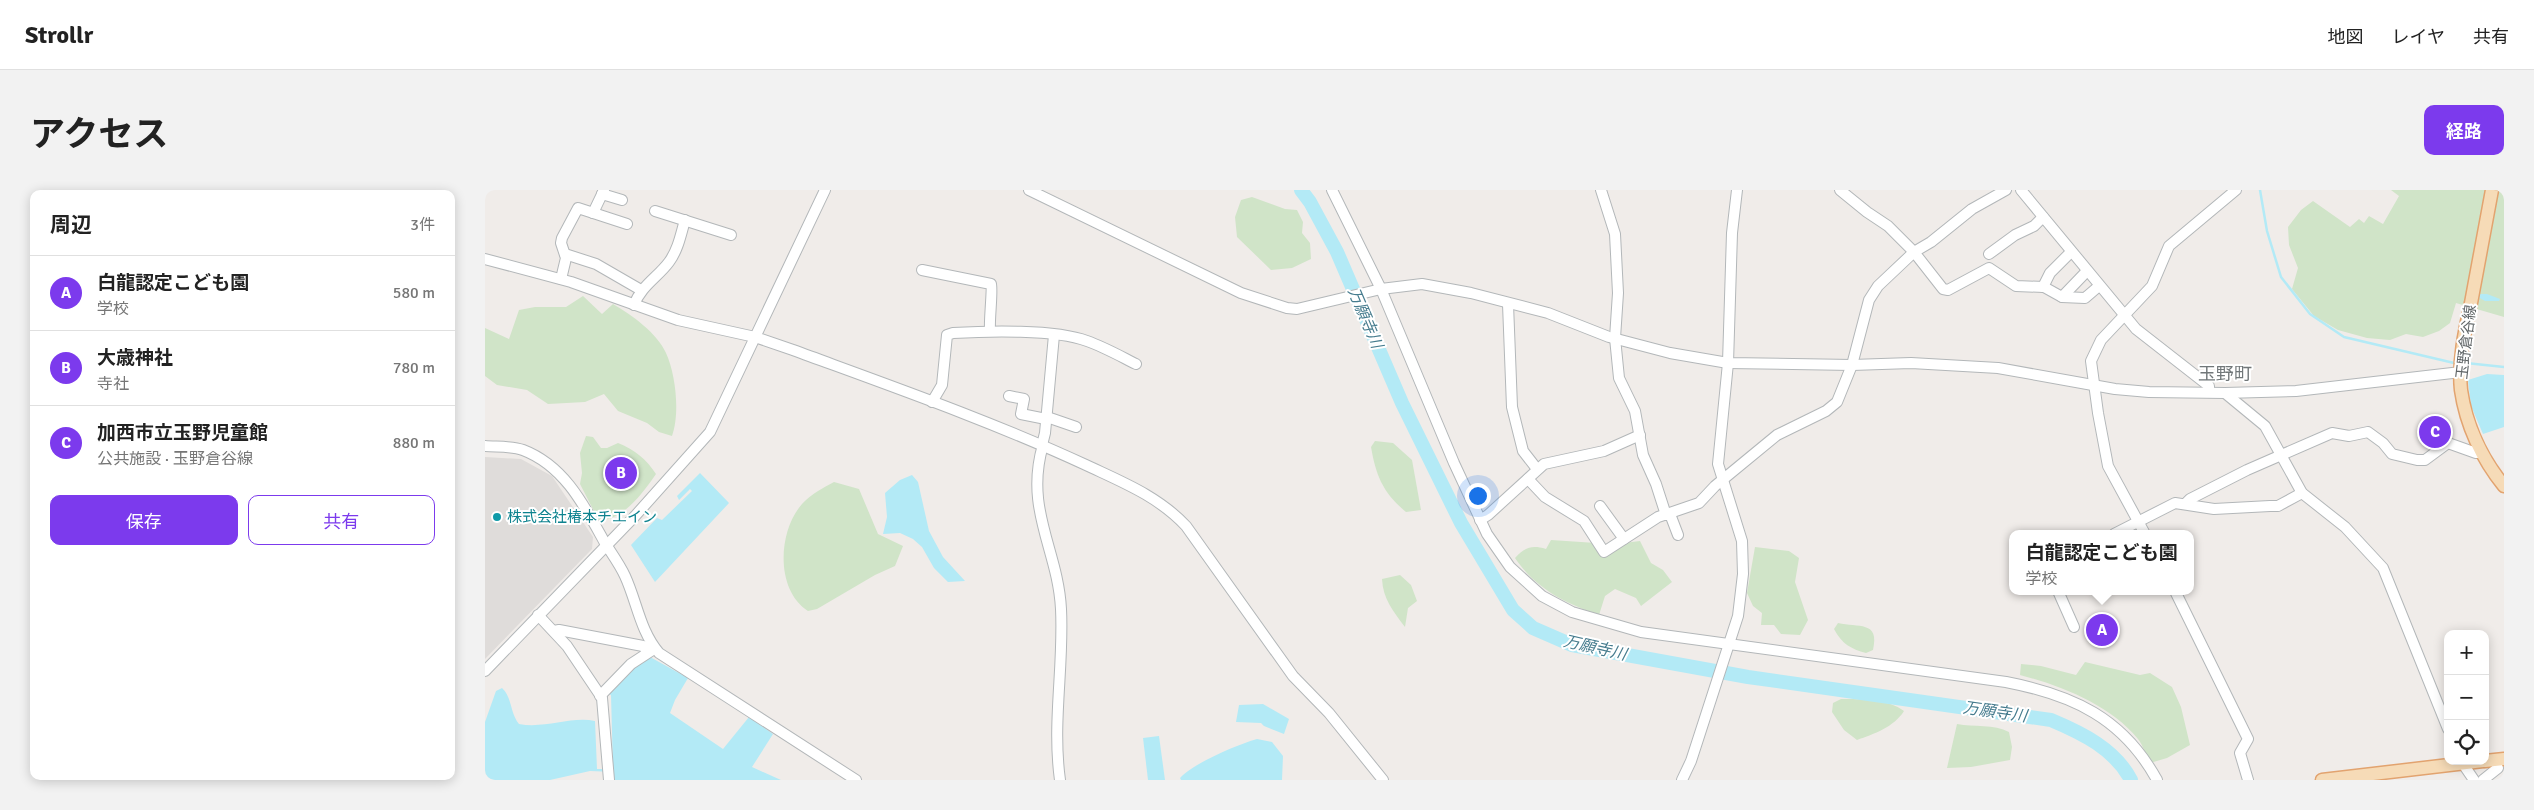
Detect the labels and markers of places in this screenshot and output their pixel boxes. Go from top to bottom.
pin: C [2419,413,2451,451]
pin: B [605,454,637,492]
place label: 株式会社椿本チエイン [507,508,657,526]
marker: 株式会社椿本チエイン [491,511,503,523]
pin: A [2086,611,2118,649]

